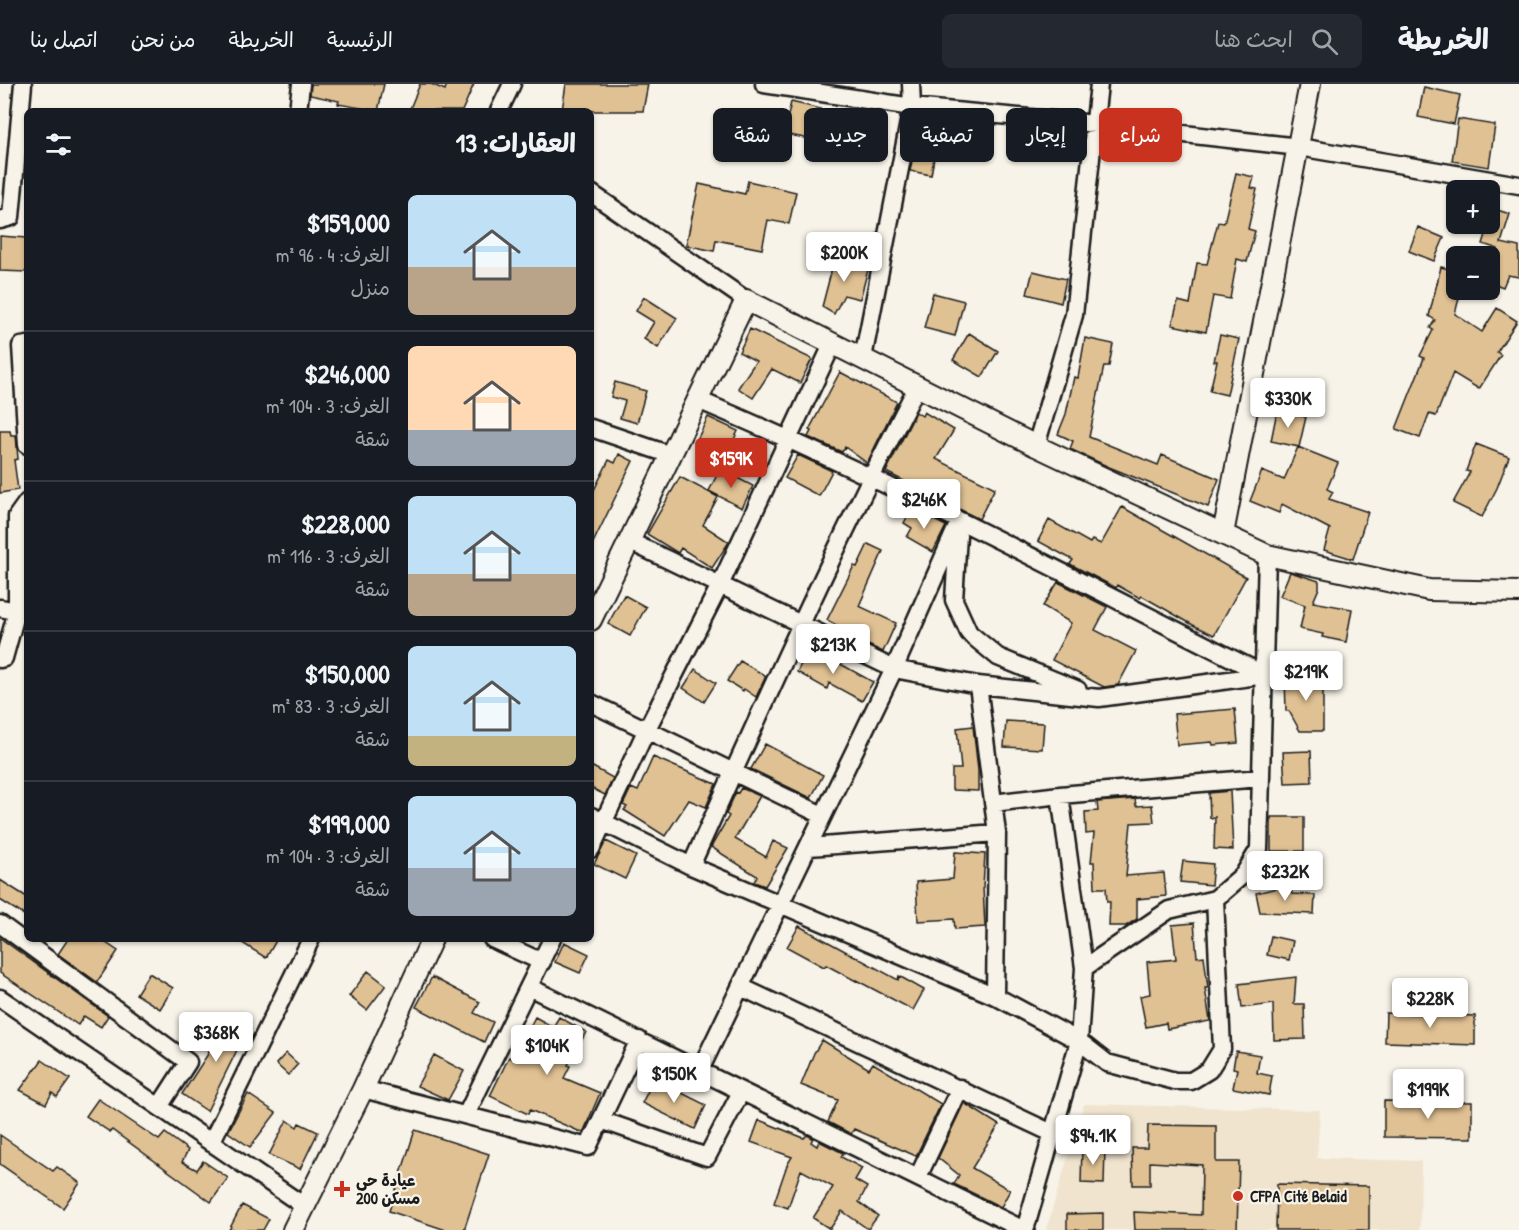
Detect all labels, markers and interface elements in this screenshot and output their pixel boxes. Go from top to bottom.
search box [942,14,1362,68]
text: الخريطة [1398,20,1489,58]
text: ابحث هنا [1214,24,1293,54]
text: اتصل بنا [30,25,98,54]
text: من نحن [131,25,195,54]
text: الخريطة [228,25,294,54]
text: الرئيسية [327,25,393,54]
icon: search [1308,25,1341,58]
chip: شقة [713,108,792,162]
chip: جديد [804,108,888,162]
chip: تصفية [900,108,994,162]
chip: إيجار [1006,108,1087,162]
chip: شراء [1099,108,1182,162]
text: العقارات: 13 [456,125,576,160]
icon: filters [42,128,75,161]
map controls [1446,180,1500,300]
button: + [1446,180,1500,234]
text: $159,000 [307,205,390,240]
icon: home [456,219,528,291]
pin: $200K [802,232,886,283]
text: $200K [820,238,868,265]
text: الغرف: 4 · 96 m² [276,241,390,268]
button: − [1446,246,1500,300]
text: منزل [351,274,390,301]
text: $246,000 [304,356,390,391]
icon: home [456,370,528,442]
pin: $330K [1246,378,1330,429]
text: $330K [1264,384,1312,411]
text: الغرف: 3 · 104 m² [266,392,390,419]
text: شقة [355,425,390,452]
pin: $159K [689,438,773,489]
text: $159K [709,444,753,471]
pin: $246K [882,479,966,530]
text: $246K [901,485,947,512]
text: $228,000 [301,506,390,541]
icon: home [456,520,528,592]
text: الغرف: 3 · 116 m² [267,542,390,569]
text: شقة [355,575,390,602]
pin: $213K [791,624,875,675]
text: $213K [810,630,856,657]
pin: $219K [1264,651,1348,702]
text: $150,000 [305,656,390,691]
text: $219K [1284,657,1328,684]
icon: home [456,670,528,742]
text: الغرف: 3 · 83 m² [272,692,390,719]
text: شقة [355,725,390,752]
text: $199,000 [308,806,390,841]
icon: home [456,820,528,892]
text: الغرف: 3 · 104 m² [266,842,390,869]
pin: $232K [1243,851,1327,902]
text: $232K [1261,857,1309,884]
text: شقة [355,875,390,902]
pin: $228K [1388,978,1472,1029]
text: $228K [1406,984,1454,1011]
pin: $368K [174,1012,258,1063]
text: $368K [193,1018,239,1045]
pin: $104K [505,1025,589,1076]
text: $104K [525,1031,569,1058]
pin: $150K [632,1053,716,1104]
text: $150K [651,1059,697,1086]
pin: $199K [1386,1069,1470,1120]
text: $199K [1407,1075,1449,1102]
pin: $94.1K [1044,1115,1142,1166]
text: $94.1K [1070,1121,1116,1148]
place label: عيادة حي 200 مسكن [356,1169,420,1209]
marker: عيادة حي 200 مسكن [333,1180,351,1198]
place label: CFPA Cité Belaid [1250,1185,1347,1207]
marker: CFPA Cité Belaid [1231,1189,1245,1203]

